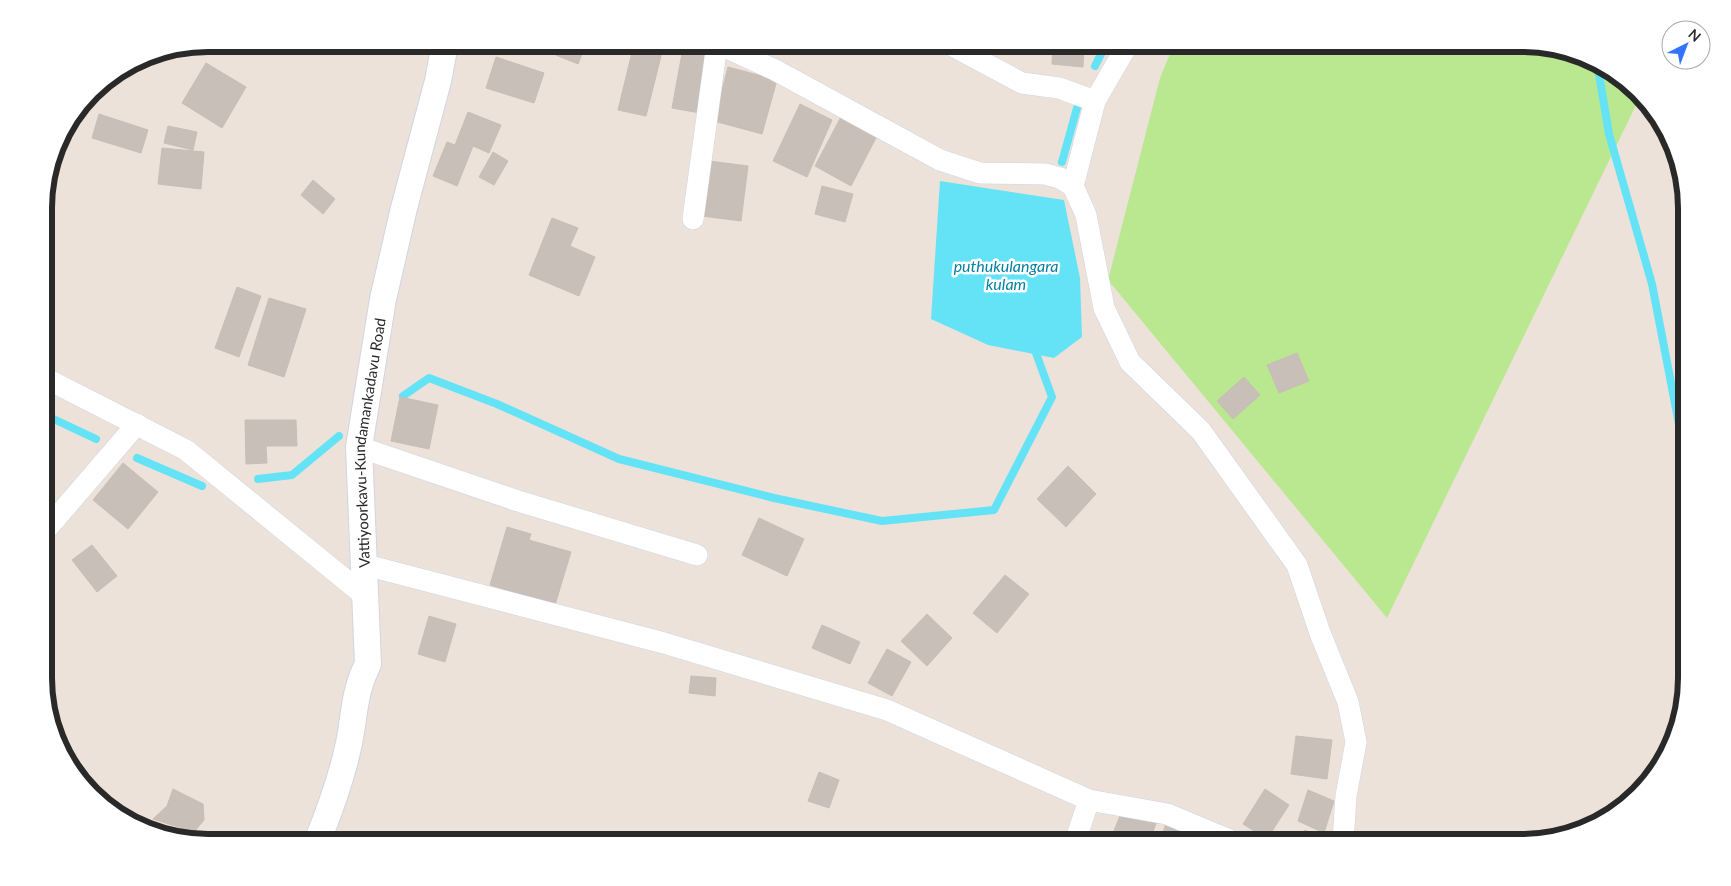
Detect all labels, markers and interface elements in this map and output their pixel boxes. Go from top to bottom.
north arrow [1661,20,1711,70]
text: N [1685,25,1705,45]
water label: puthukulangara kulam [954,256,1058,293]
street label: Vattiyoorkavu-Kundamankadavu Road [350,316,389,568]

